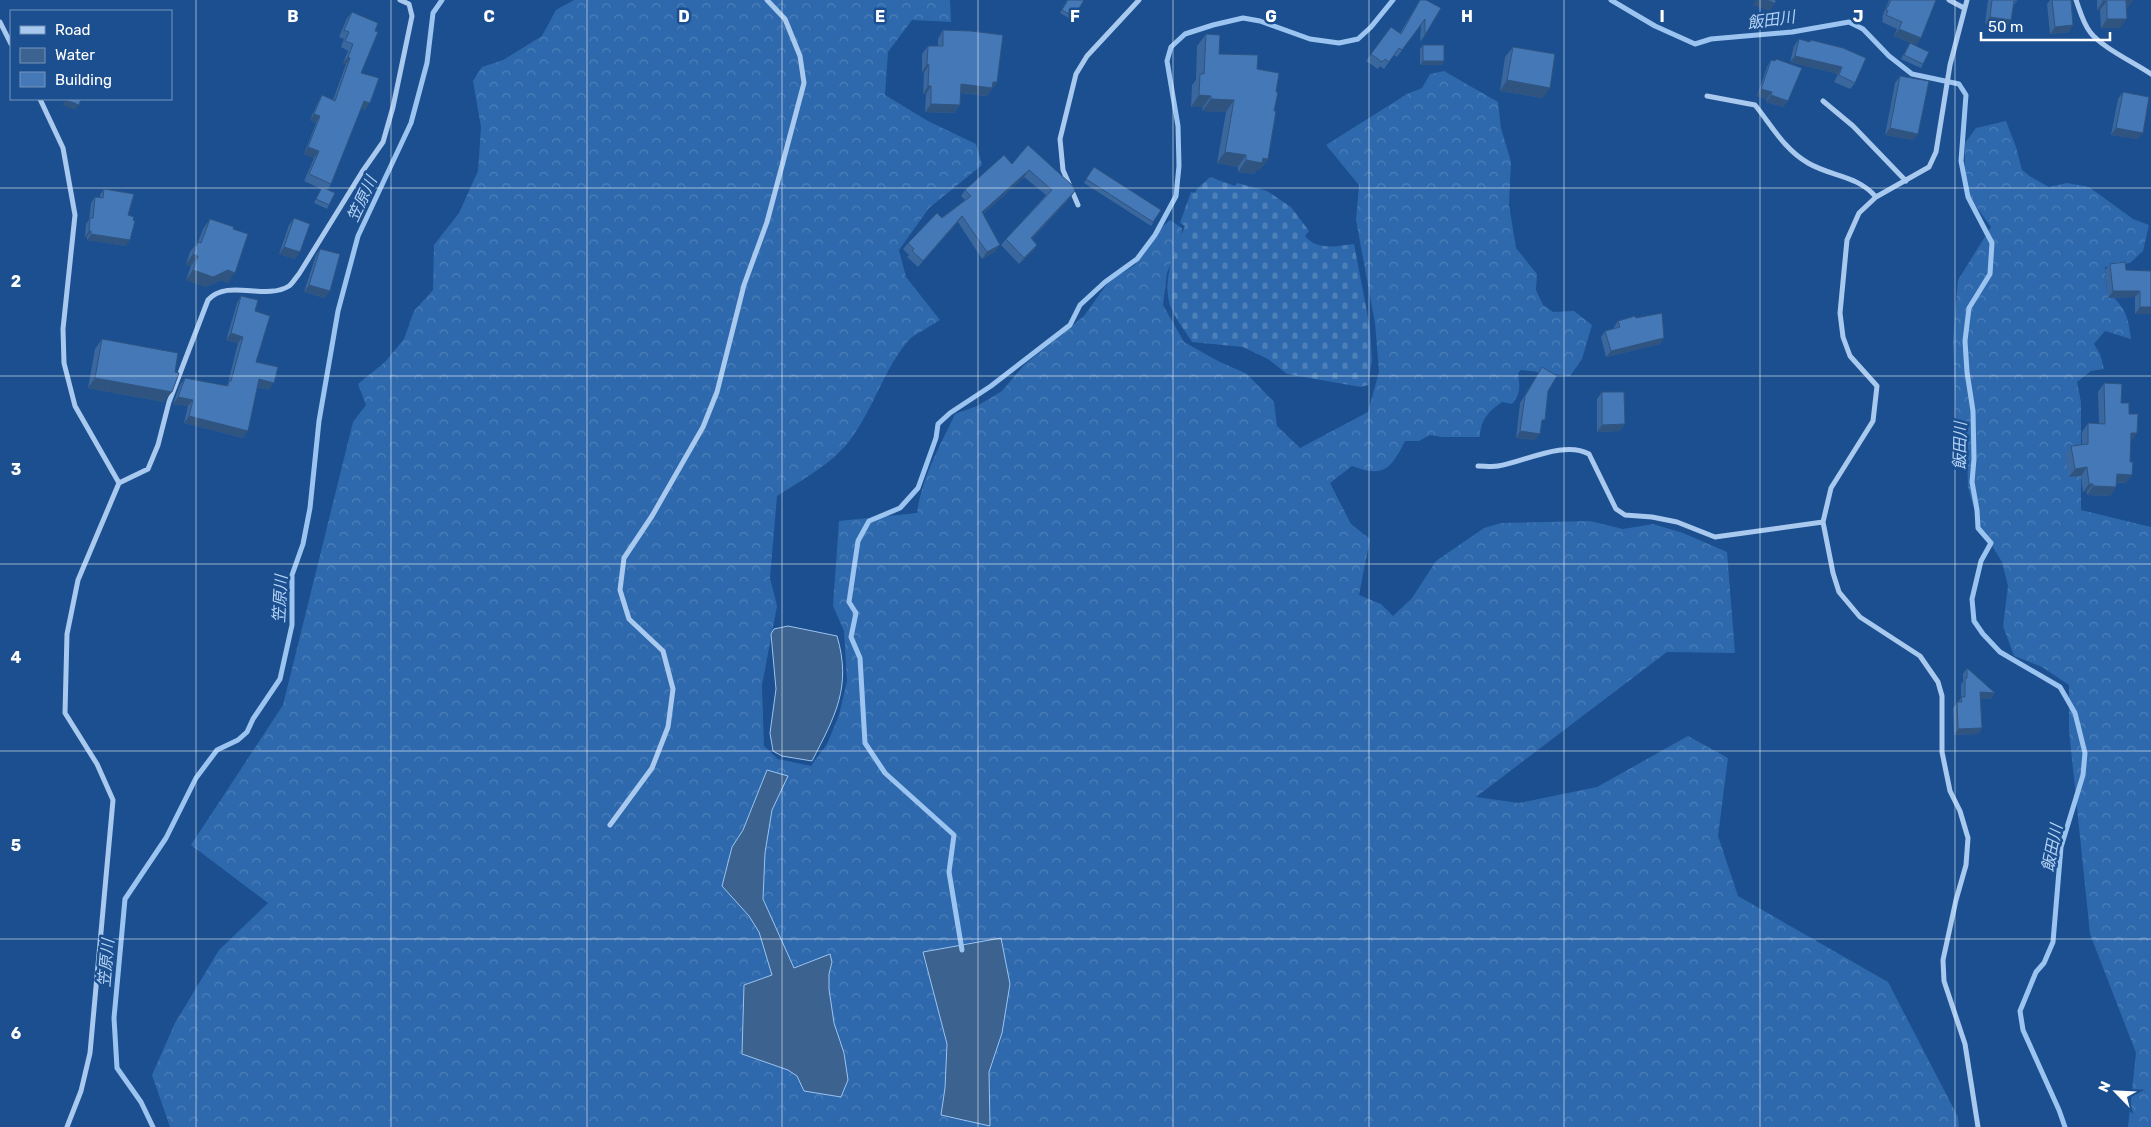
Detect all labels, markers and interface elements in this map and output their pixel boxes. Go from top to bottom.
text: B [287,7,299,26]
text: C [483,7,495,26]
text: D [678,7,690,26]
text: E [875,7,885,26]
text: F [1070,7,1080,26]
text: G [1265,7,1277,26]
text: H [1461,7,1473,26]
text: I [1659,7,1665,26]
water label: 飯田川 [1746,7,1798,33]
text: J [1853,7,1863,26]
legend [10,10,172,100]
scale bar [1981,10,2110,42]
text: 50 m [1988,18,2023,36]
text: Road [55,21,91,39]
text: Water [55,46,95,64]
text: Building [55,71,112,89]
water label: 笠原川 [343,171,382,225]
text: 2 [11,272,21,291]
water label: 飯田川 [1950,420,1970,470]
text: 3 [11,460,21,479]
water label: 笠原川 [269,573,291,623]
text: 4 [11,648,22,667]
water label: 飯田川 [2038,821,2066,873]
text: 5 [11,836,21,855]
water label: 笠原川 [94,936,118,988]
text: 6 [11,1024,21,1043]
north arrow [2091,1067,2141,1117]
text: N [2095,1079,2114,1095]

